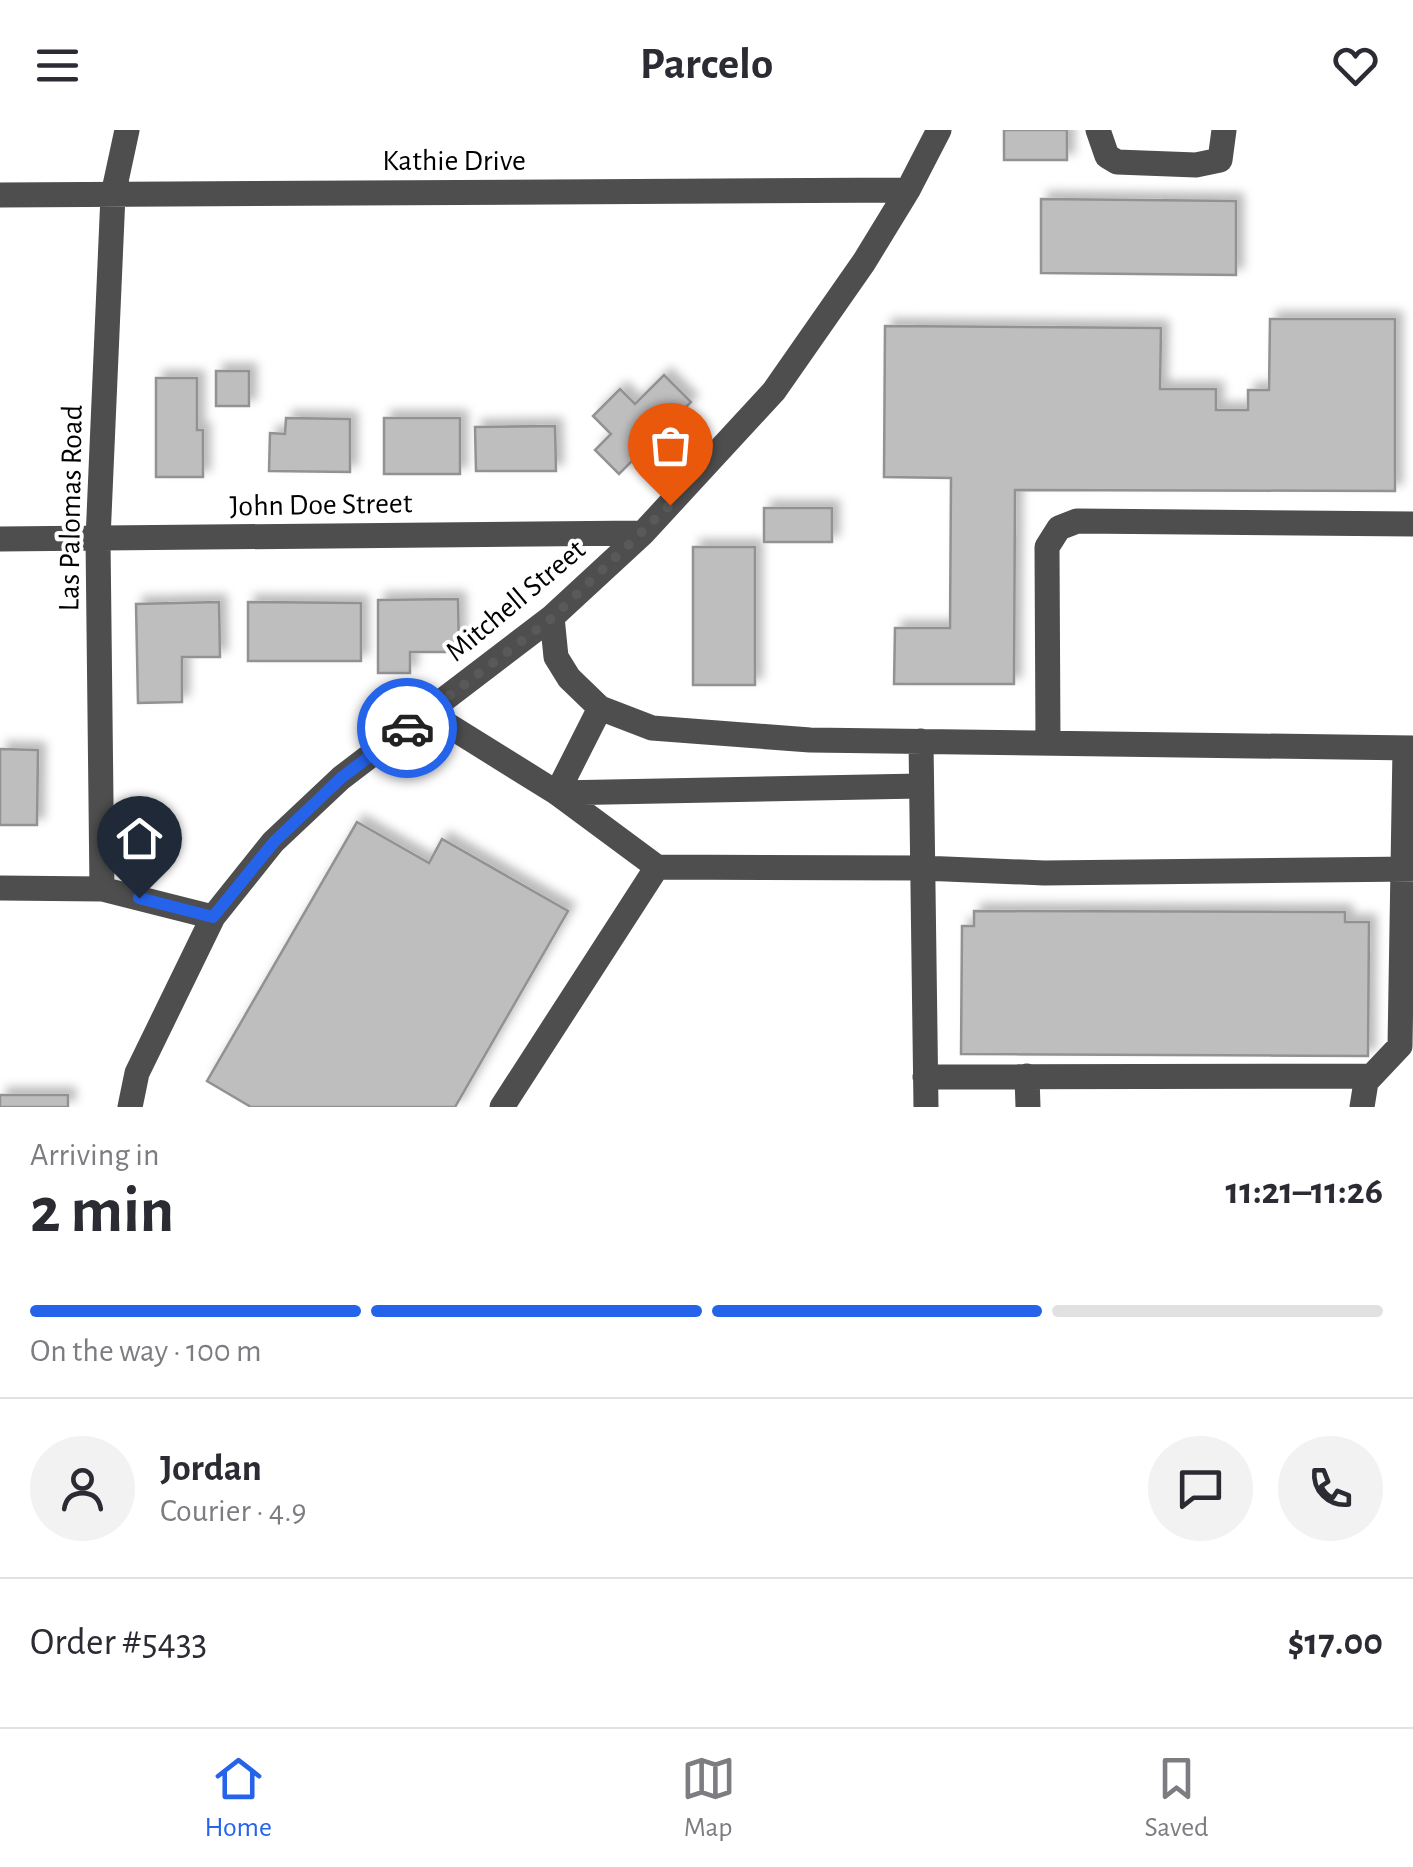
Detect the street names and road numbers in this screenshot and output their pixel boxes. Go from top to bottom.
street label: Kathie Drive [382,146,526,176]
street label: Las Palomas Road [54,405,88,612]
street label: John Doe Street [229,488,413,522]
street label: Mitchell Street [440,534,591,667]

